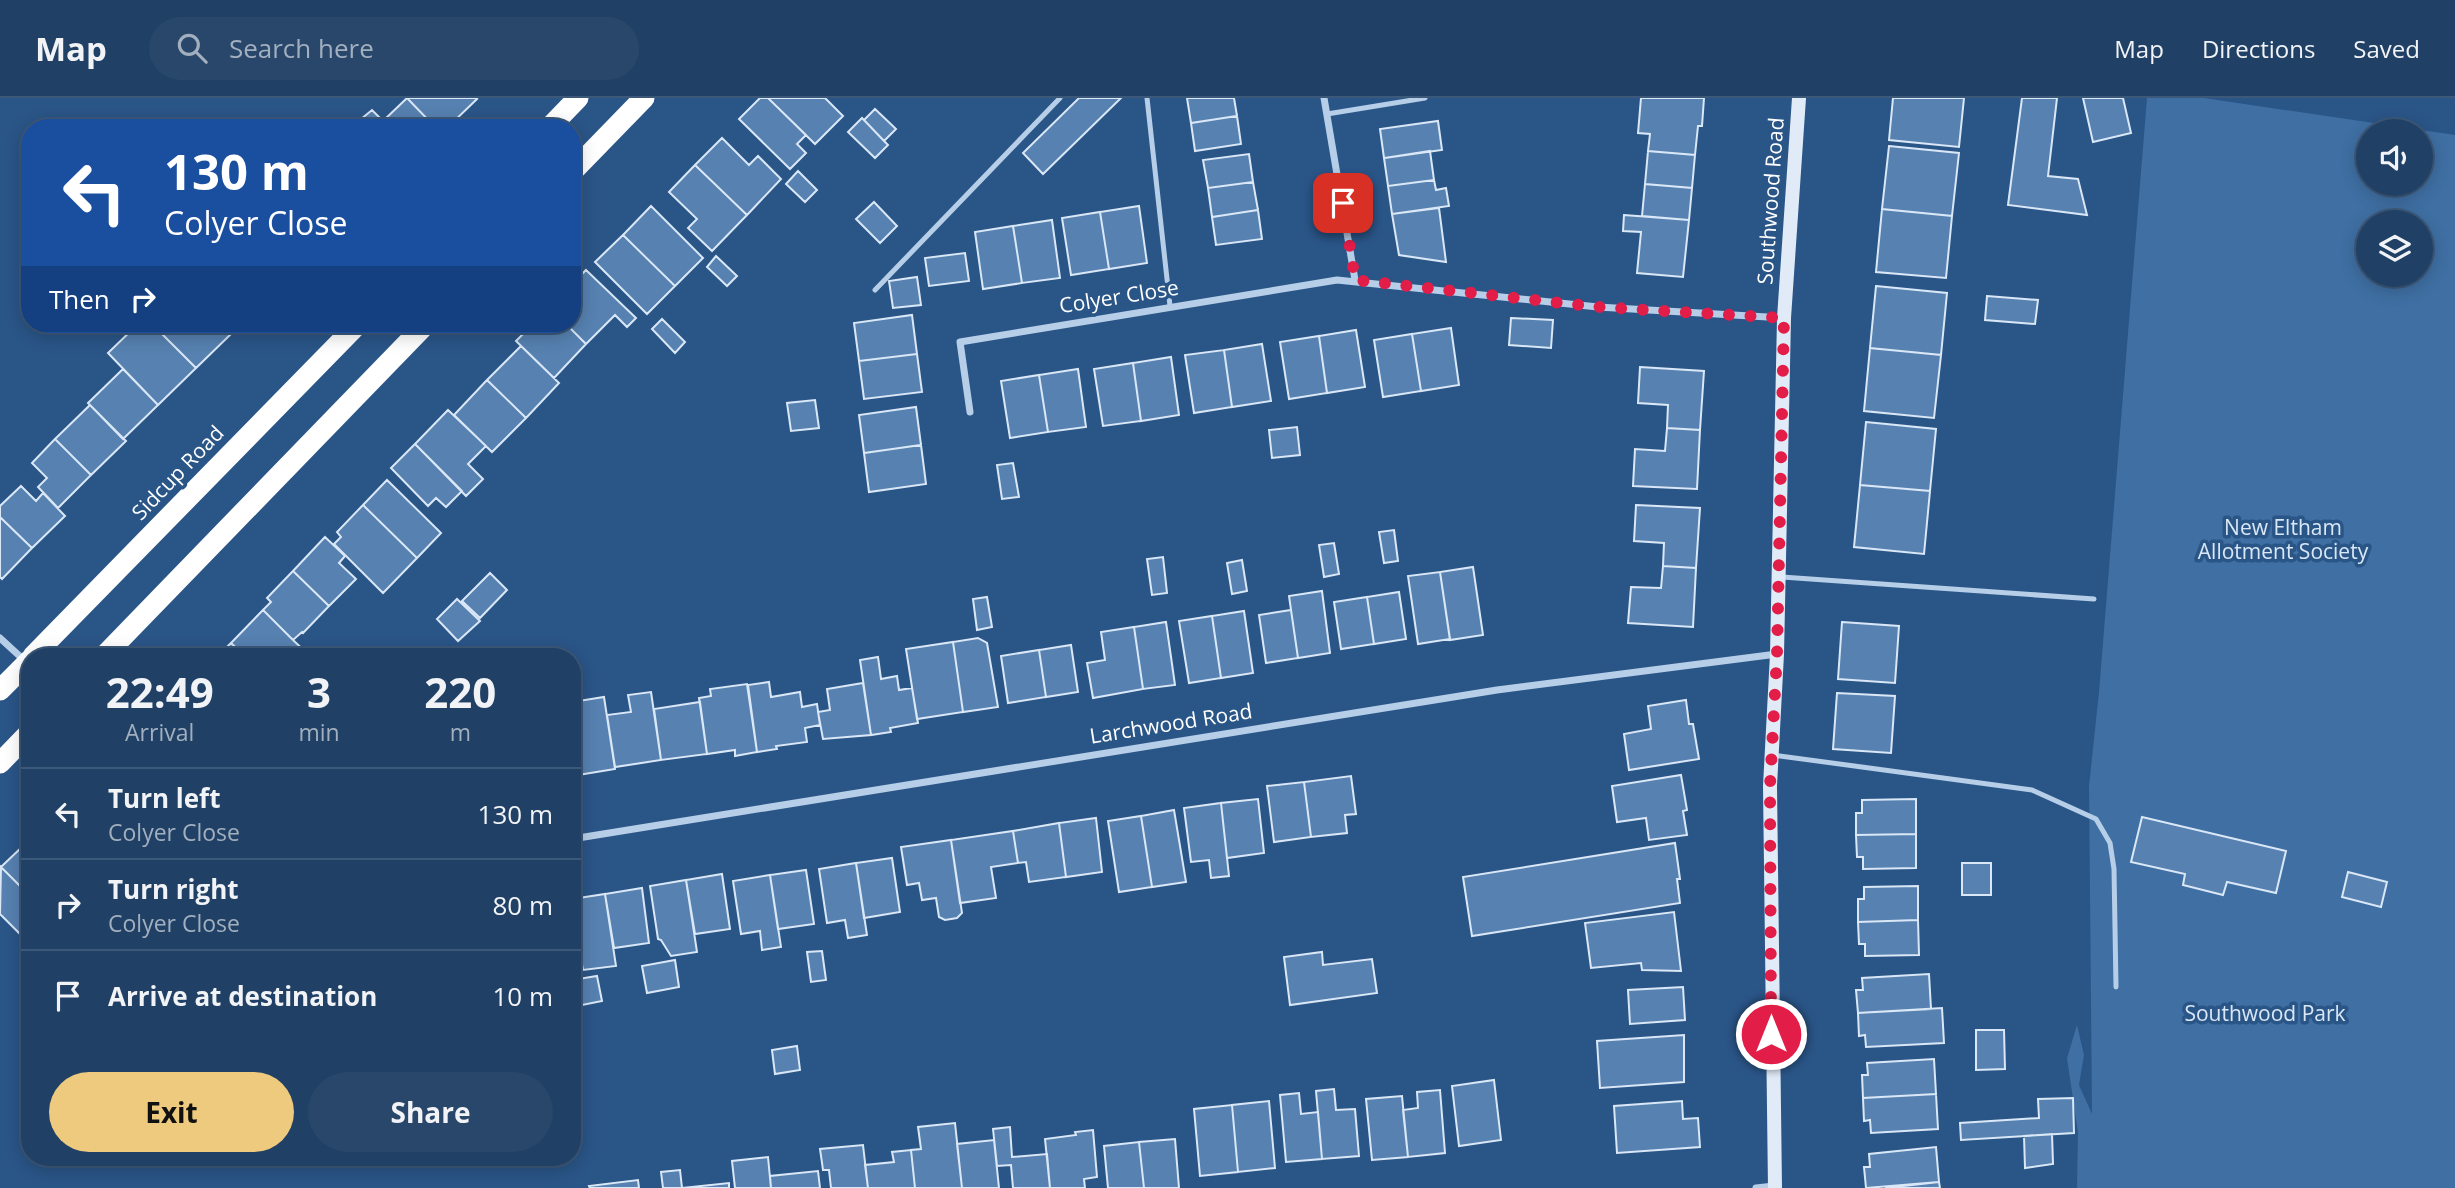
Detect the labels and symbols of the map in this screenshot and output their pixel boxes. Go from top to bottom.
street label: Southwood Road [1750,116,1790,285]
pin [1313,173,1373,233]
street label: Colyer Close [1057,273,1181,319]
street label: Sidcup Road [125,419,229,526]
park label: New Eltham Allotment Society [2198,513,2369,565]
street label: Larchwood Road [1088,696,1254,750]
position arrow [1734,997,1808,1071]
park label: Southwood Park [2184,999,2346,1027]

